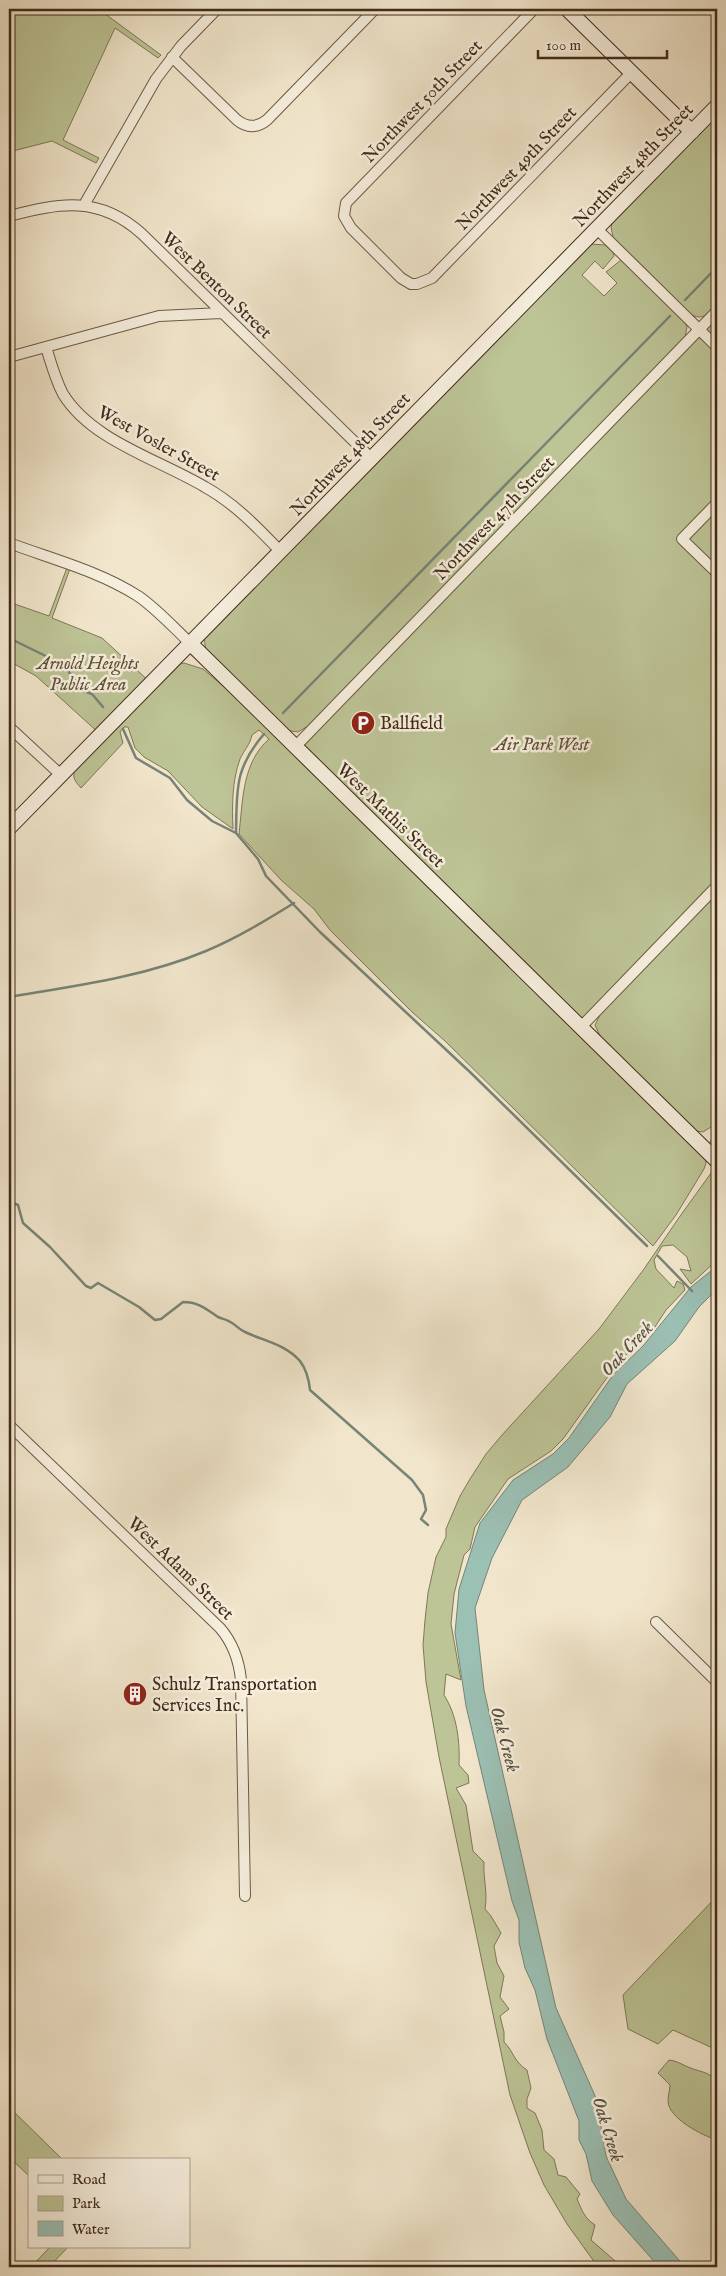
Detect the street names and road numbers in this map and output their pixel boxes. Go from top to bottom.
street label: Northwest 50th Street [358,35,488,169]
street label: Northwest 48th Street [569,99,699,233]
street label: Northwest 49th Street [452,102,582,236]
street label: West Benton Street [156,228,276,345]
street label: Northwest 48th Street [286,388,416,522]
street label: West Vosler Street [93,401,223,487]
street label: Northwest 47th Street [430,452,560,586]
street label: West Mathis Street [331,759,449,873]
street label: West Adams Street [122,1512,238,1626]

